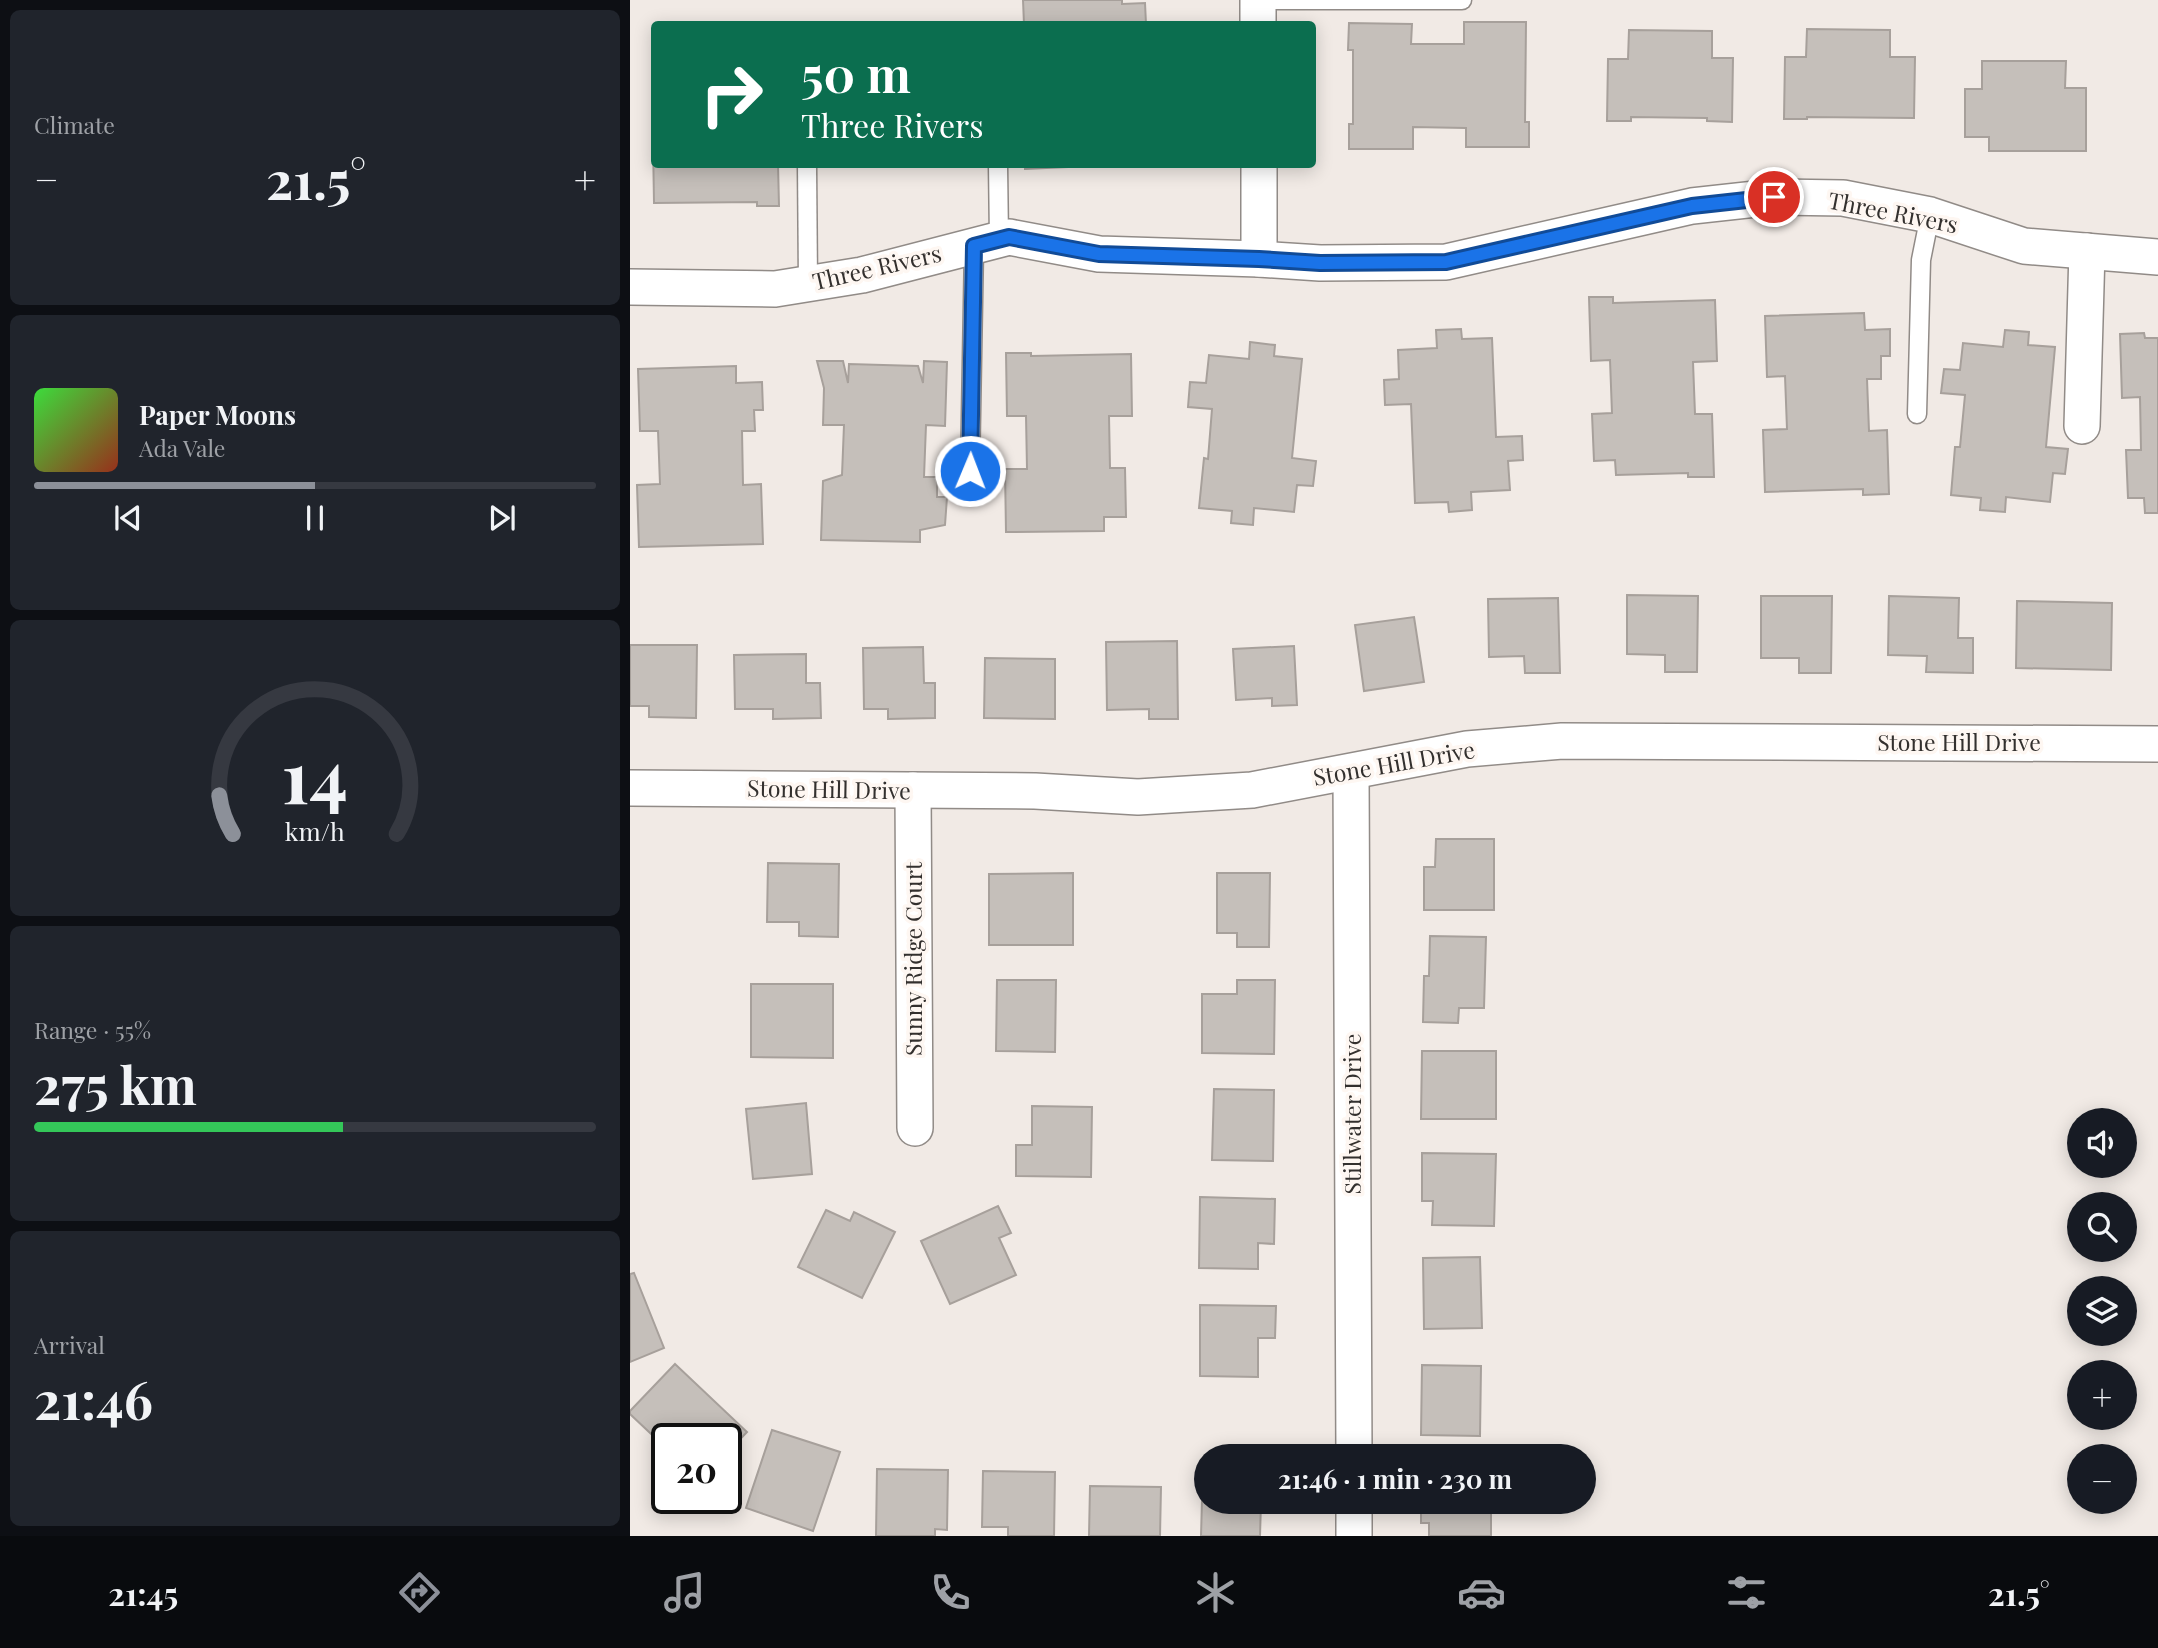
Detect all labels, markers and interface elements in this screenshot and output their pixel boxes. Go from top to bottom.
text: 50 m [801,40,911,105]
icon: right [686,49,777,140]
text: Three Rivers [801,103,984,146]
text: Climate [34,109,115,140]
text: 21.5° [266,144,366,213]
text: − [34,153,59,204]
text: + [574,153,596,204]
pin [1744,167,1804,227]
icon: arrive [1755,178,1793,216]
street label: Three Rivers [1826,184,1961,239]
street label: Three Rivers [809,237,944,296]
text: Paper Moons [139,397,296,432]
text: Ada Vale [139,432,226,463]
position arrow [933,434,1007,508]
icon: previous [109,499,147,537]
icon: pause [296,499,334,537]
icon: next [483,499,521,537]
text: 14 [282,725,348,822]
street label: Stone Hill Drive [1877,726,2041,757]
street label: Stone Hill Drive [1311,733,1477,792]
street label: Stone Hill Drive [747,772,911,805]
text: km/h [285,814,345,847]
street label: Sunny Ridge Court [897,861,928,1056]
text: Range · 55% [34,1014,151,1045]
street label: Stillwater Drive [1336,1033,1367,1195]
text: 275 km [34,1049,197,1118]
map controls [2067,1108,2137,1514]
button: sound [2067,1108,2137,1178]
button: search [2067,1192,2137,1262]
button: layers [2067,1276,2137,1346]
text: Arrival [34,1329,105,1360]
button: + [2067,1360,2137,1430]
text: 21:46 [34,1364,153,1433]
speed limit sign: 20 [651,1423,742,1514]
button: − [2067,1444,2137,1514]
text: 21:46 · 1 min · 230 m [1278,1461,1512,1496]
icon: directions [395,1568,444,1617]
icon: music [660,1568,709,1617]
icon: phone [926,1568,975,1617]
icon: climate [1191,1568,1240,1617]
icon: car [1457,1568,1506,1617]
icon: filters [1722,1568,1771,1617]
text: 21:45 [108,1571,178,1614]
text: 21.5° [1988,1571,2050,1614]

